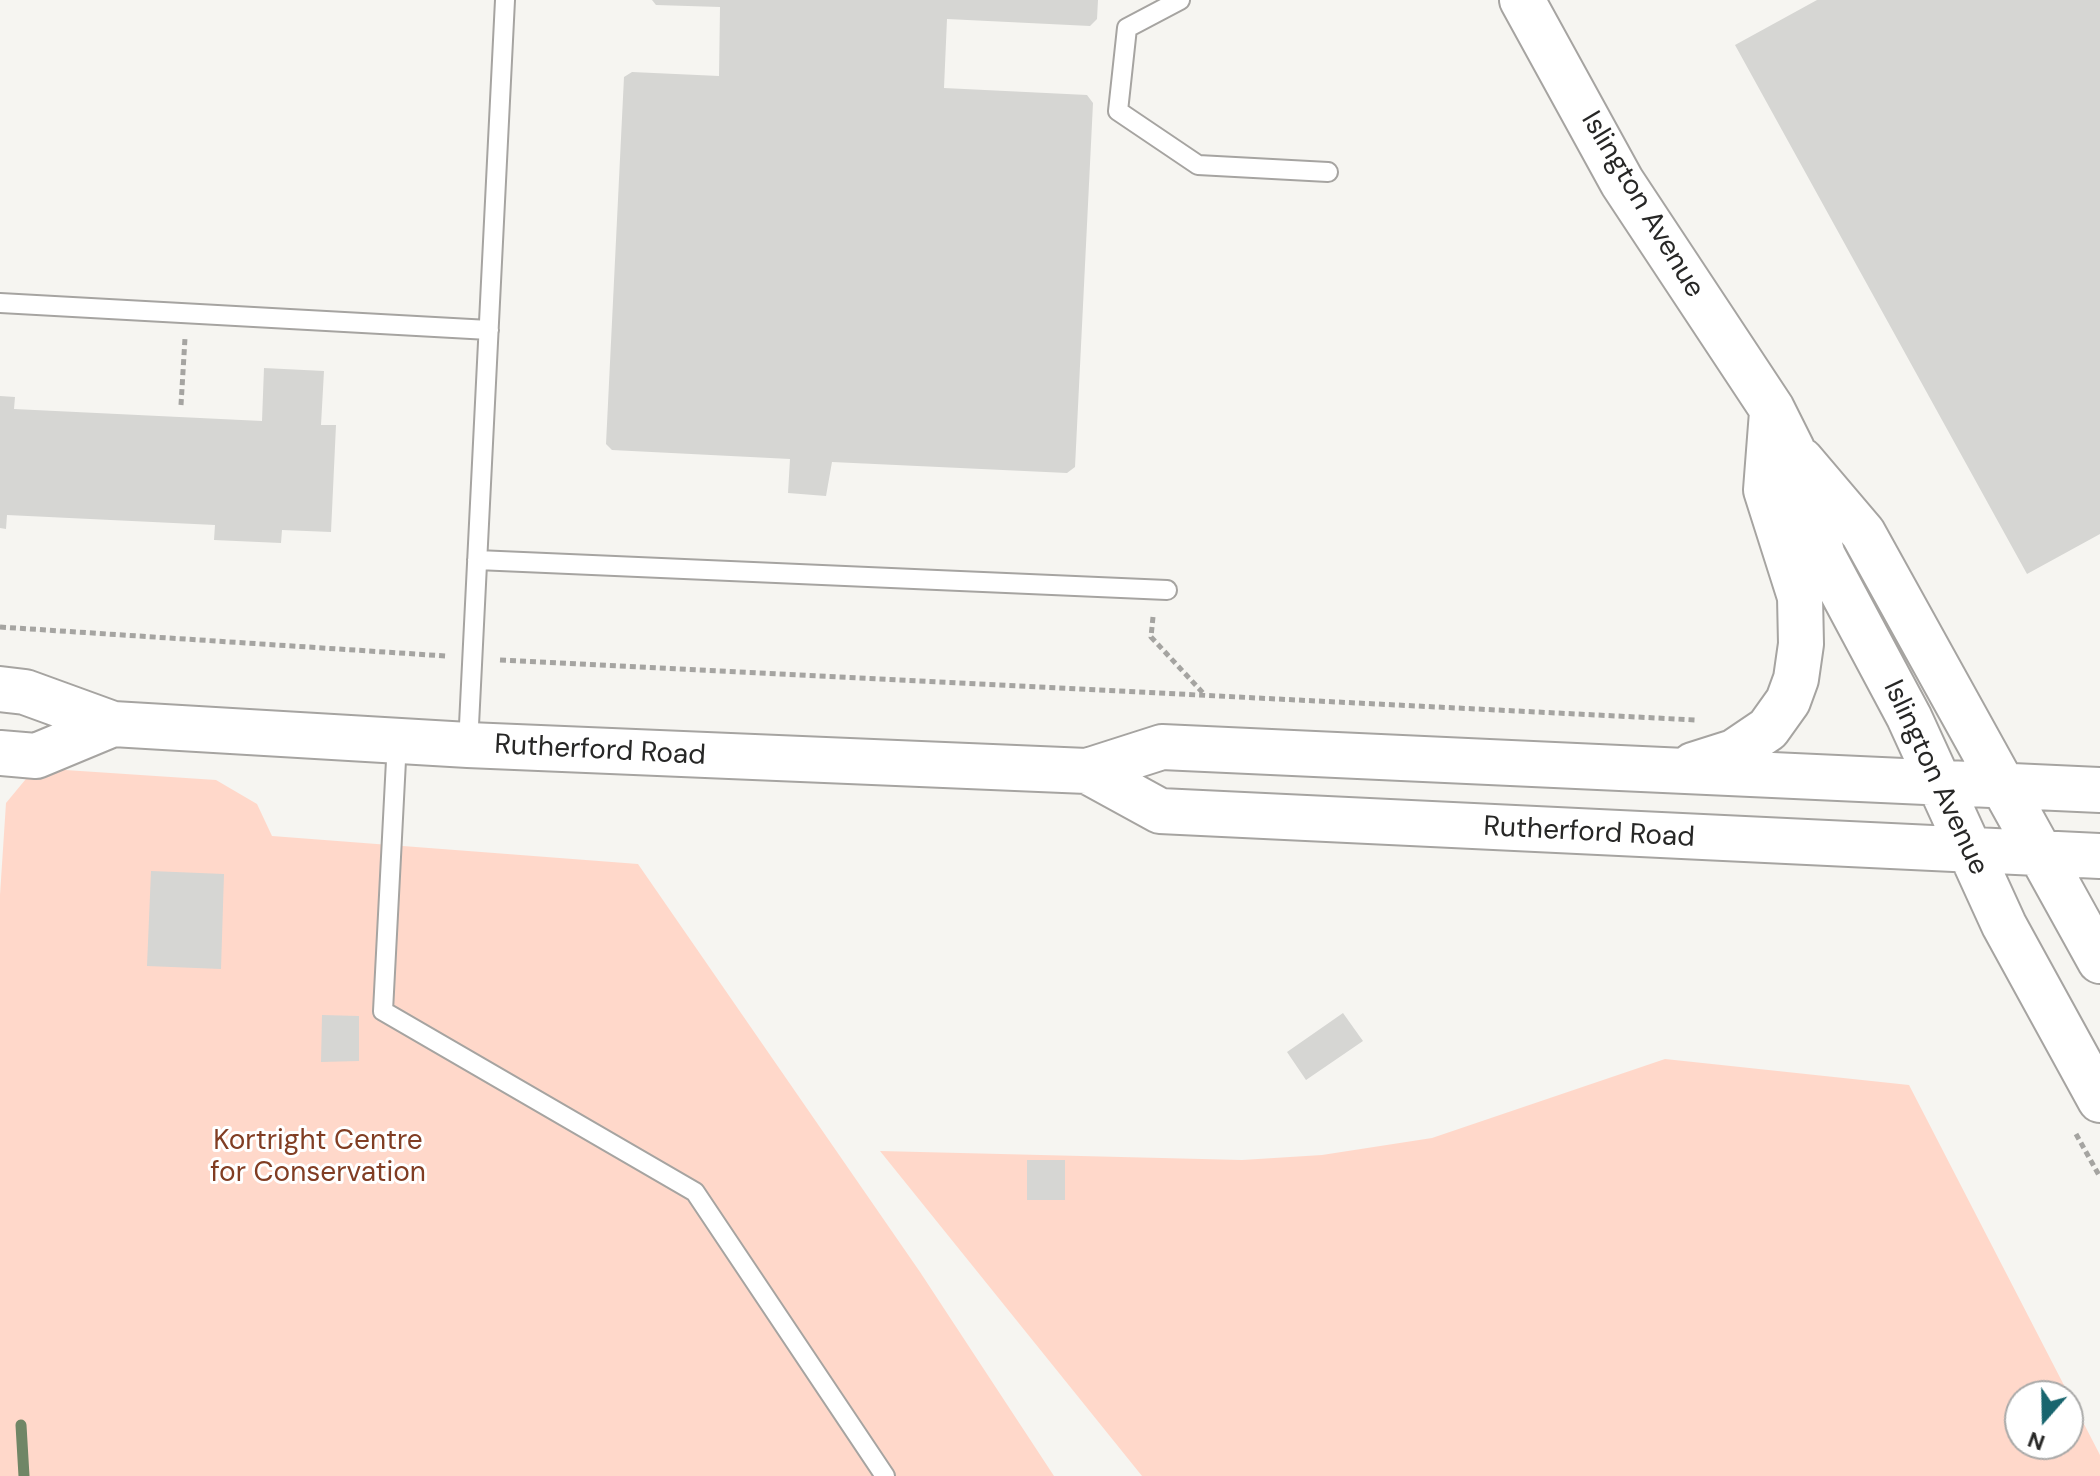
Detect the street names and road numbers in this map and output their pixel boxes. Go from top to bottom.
street label: Islington Avenue [1573,106,1711,304]
street label: Islington Avenue [1875,675,1995,881]
street label: Rutherford Road [493,729,707,773]
street label: Rutherford Road [1482,811,1696,855]

